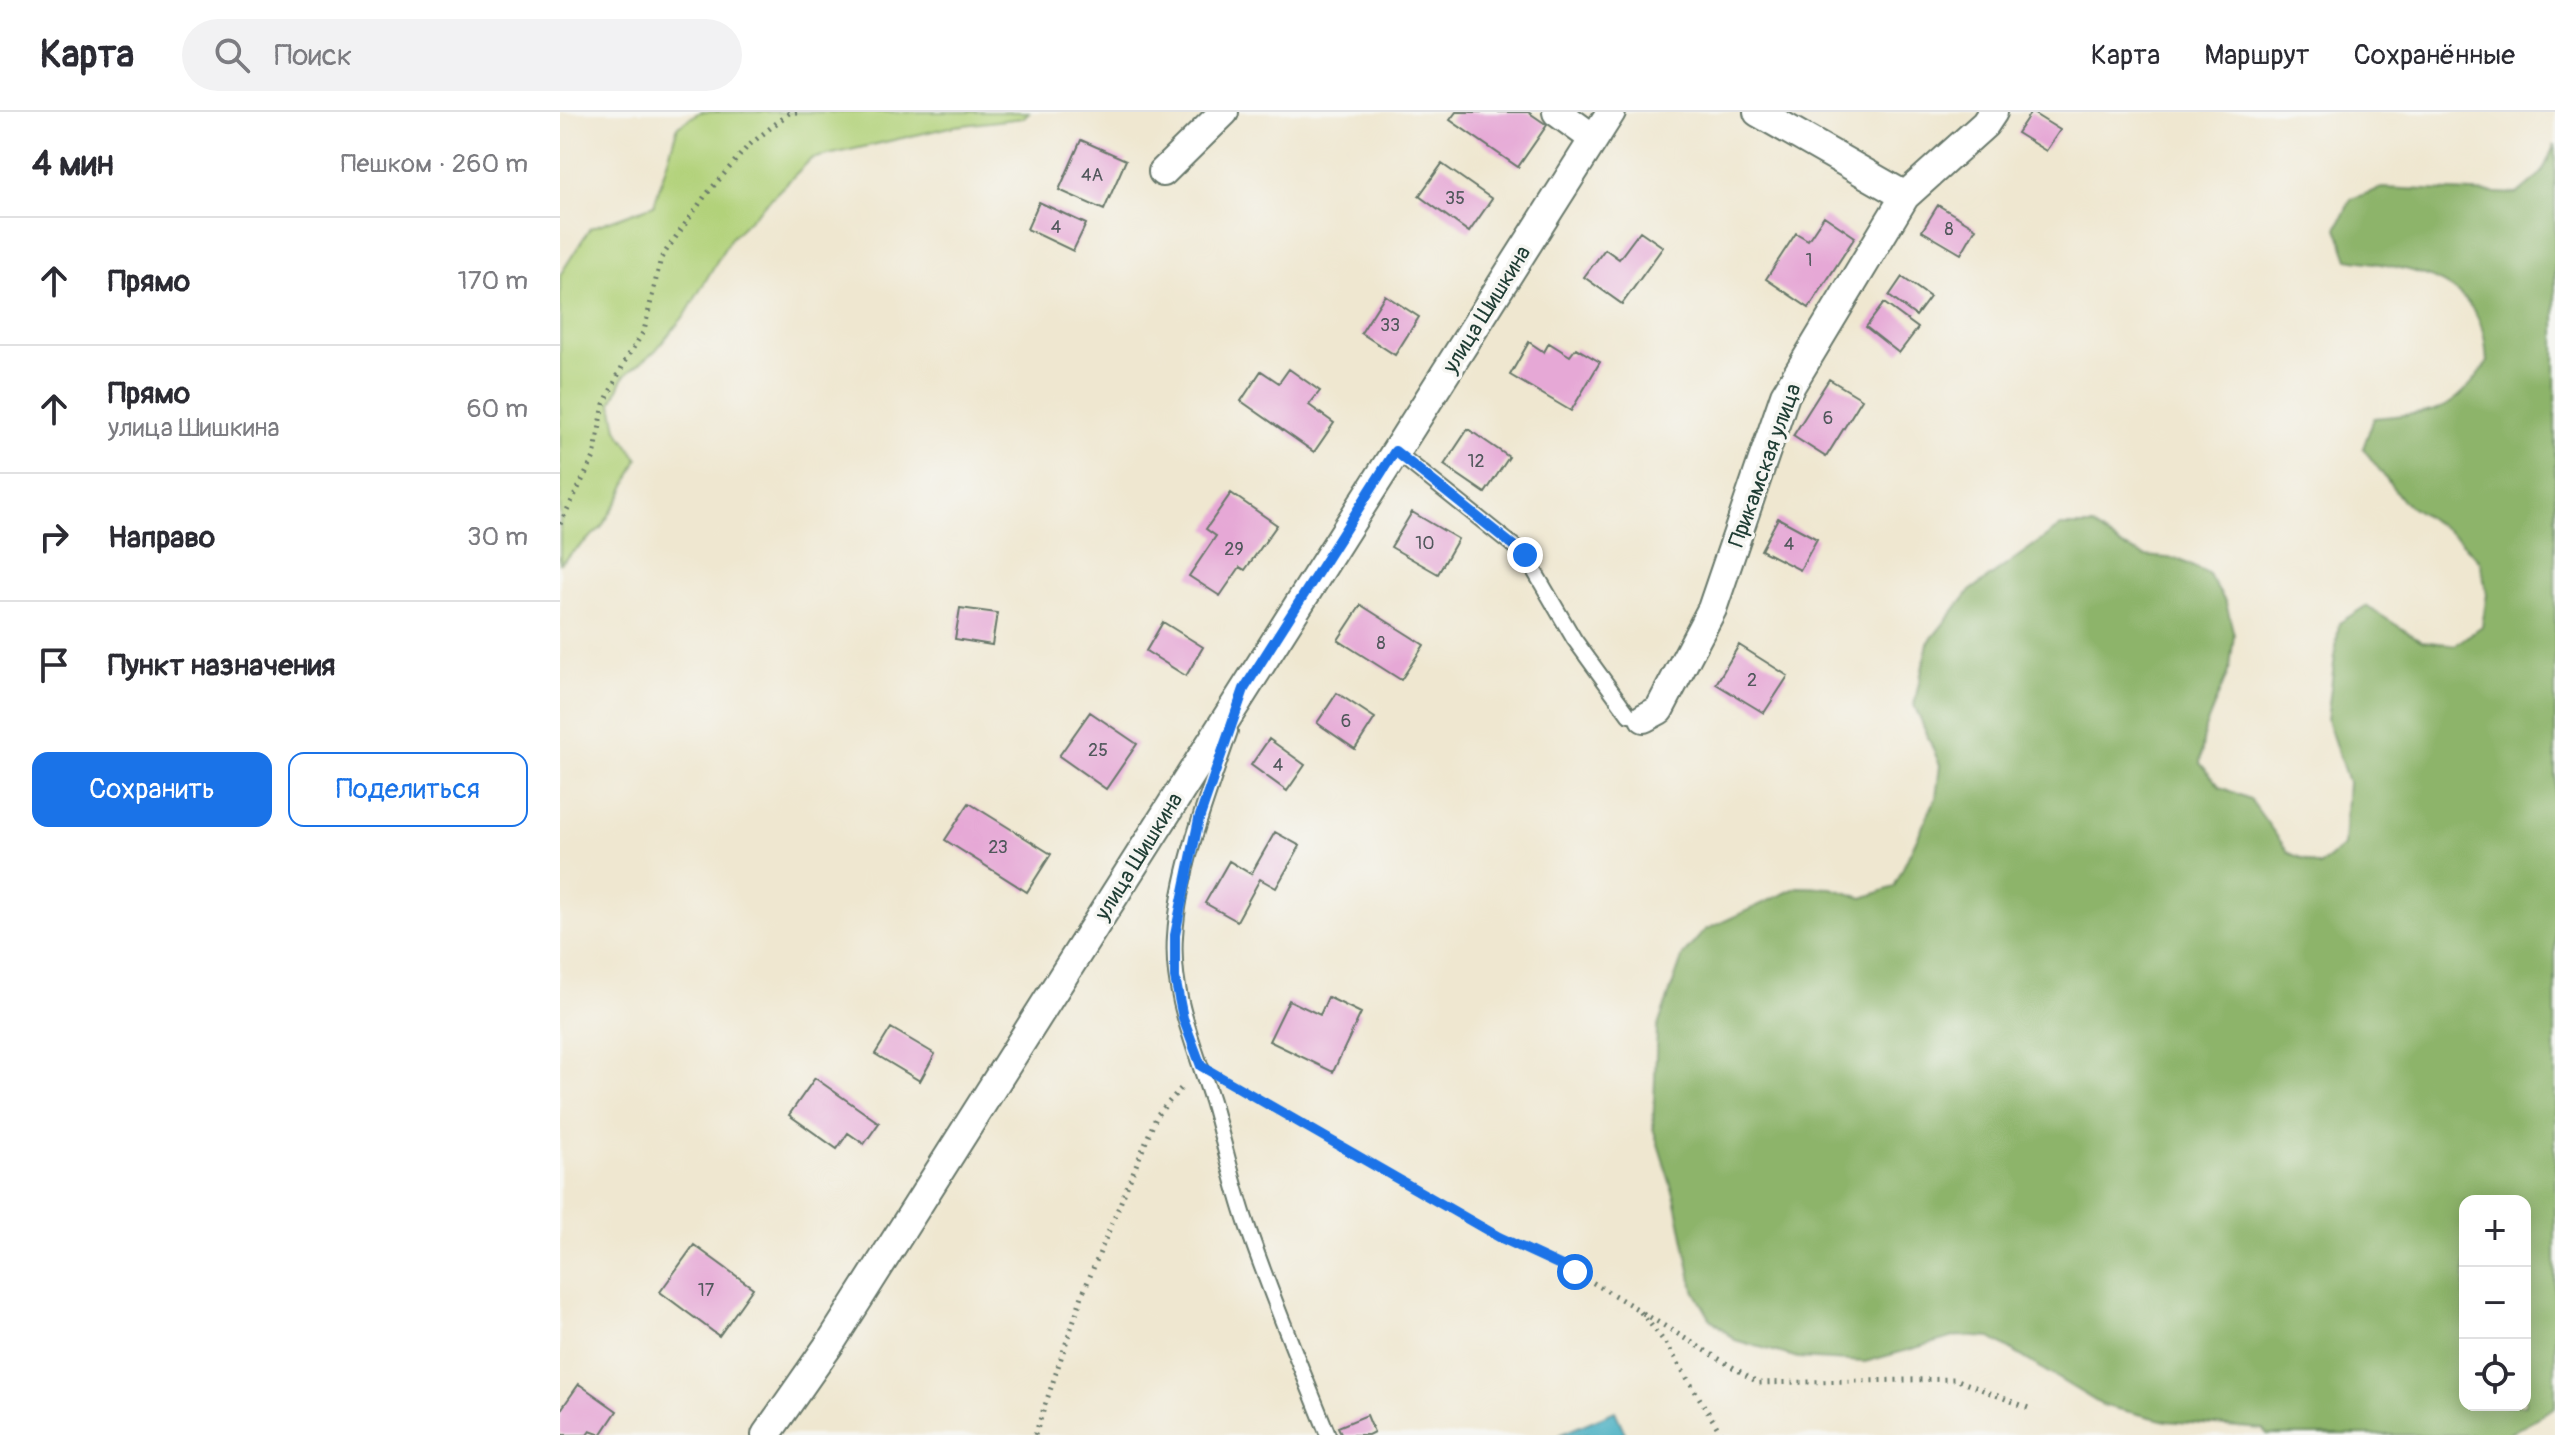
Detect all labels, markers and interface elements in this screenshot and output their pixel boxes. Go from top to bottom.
search box [182,19,742,91]
text: Карта [40,31,134,79]
icon: search [210,33,254,77]
text: Поиск [274,37,352,74]
text: Карта [2091,38,2160,73]
text: Маршрут [2204,38,2310,73]
text: Сохранённые [2354,38,2515,73]
text: 4 мин [32,143,114,186]
text: Пешком · 260 m [341,148,528,180]
house number: 4А [1081,164,1103,187]
house number: 35 [1445,187,1465,210]
house number: 4 [1051,216,1062,239]
house number: 8 [1944,218,1954,241]
street label: улица Шишкина [1436,241,1537,379]
house number: 1 [1805,249,1813,272]
icon: ahead [32,259,76,303]
text: Прямо [108,263,190,300]
text: 170 m [458,265,528,297]
house number: 33 [1380,314,1400,337]
text: Прямо [108,375,190,412]
street label: Прикамская улица [1722,380,1808,551]
icon: ahead [32,387,76,431]
text: 60 m [466,393,528,425]
house number: 6 [1823,407,1833,430]
text: улица Шишкина [108,412,280,444]
house number: 12 [1467,450,1485,473]
icon: right [32,515,76,559]
text: Направо [108,519,215,556]
text: 30 m [467,521,528,553]
house number: 10 [1415,532,1435,555]
house number: 4 [1784,533,1795,556]
route end [1507,537,1543,573]
house number: 29 [1224,538,1244,561]
house number: 8 [1376,632,1386,655]
icon: arrive [32,643,76,687]
text: Пункт назначения [108,647,335,684]
house number: 2 [1747,669,1757,692]
house number: 6 [1341,710,1351,733]
house number: 25 [1088,739,1108,762]
button: Сохранить [32,752,272,827]
button: Поделиться [288,752,528,827]
house number: 4 [1273,754,1284,777]
street label: улица Шишкина [1088,788,1189,926]
house number: 23 [988,836,1008,859]
map controls [2459,1195,2531,1411]
button: + [2459,1195,2531,1267]
route start [1557,1254,1593,1290]
button: − [2459,1267,2531,1339]
house number: 17 [698,1279,715,1302]
button: locate [2459,1339,2531,1411]

